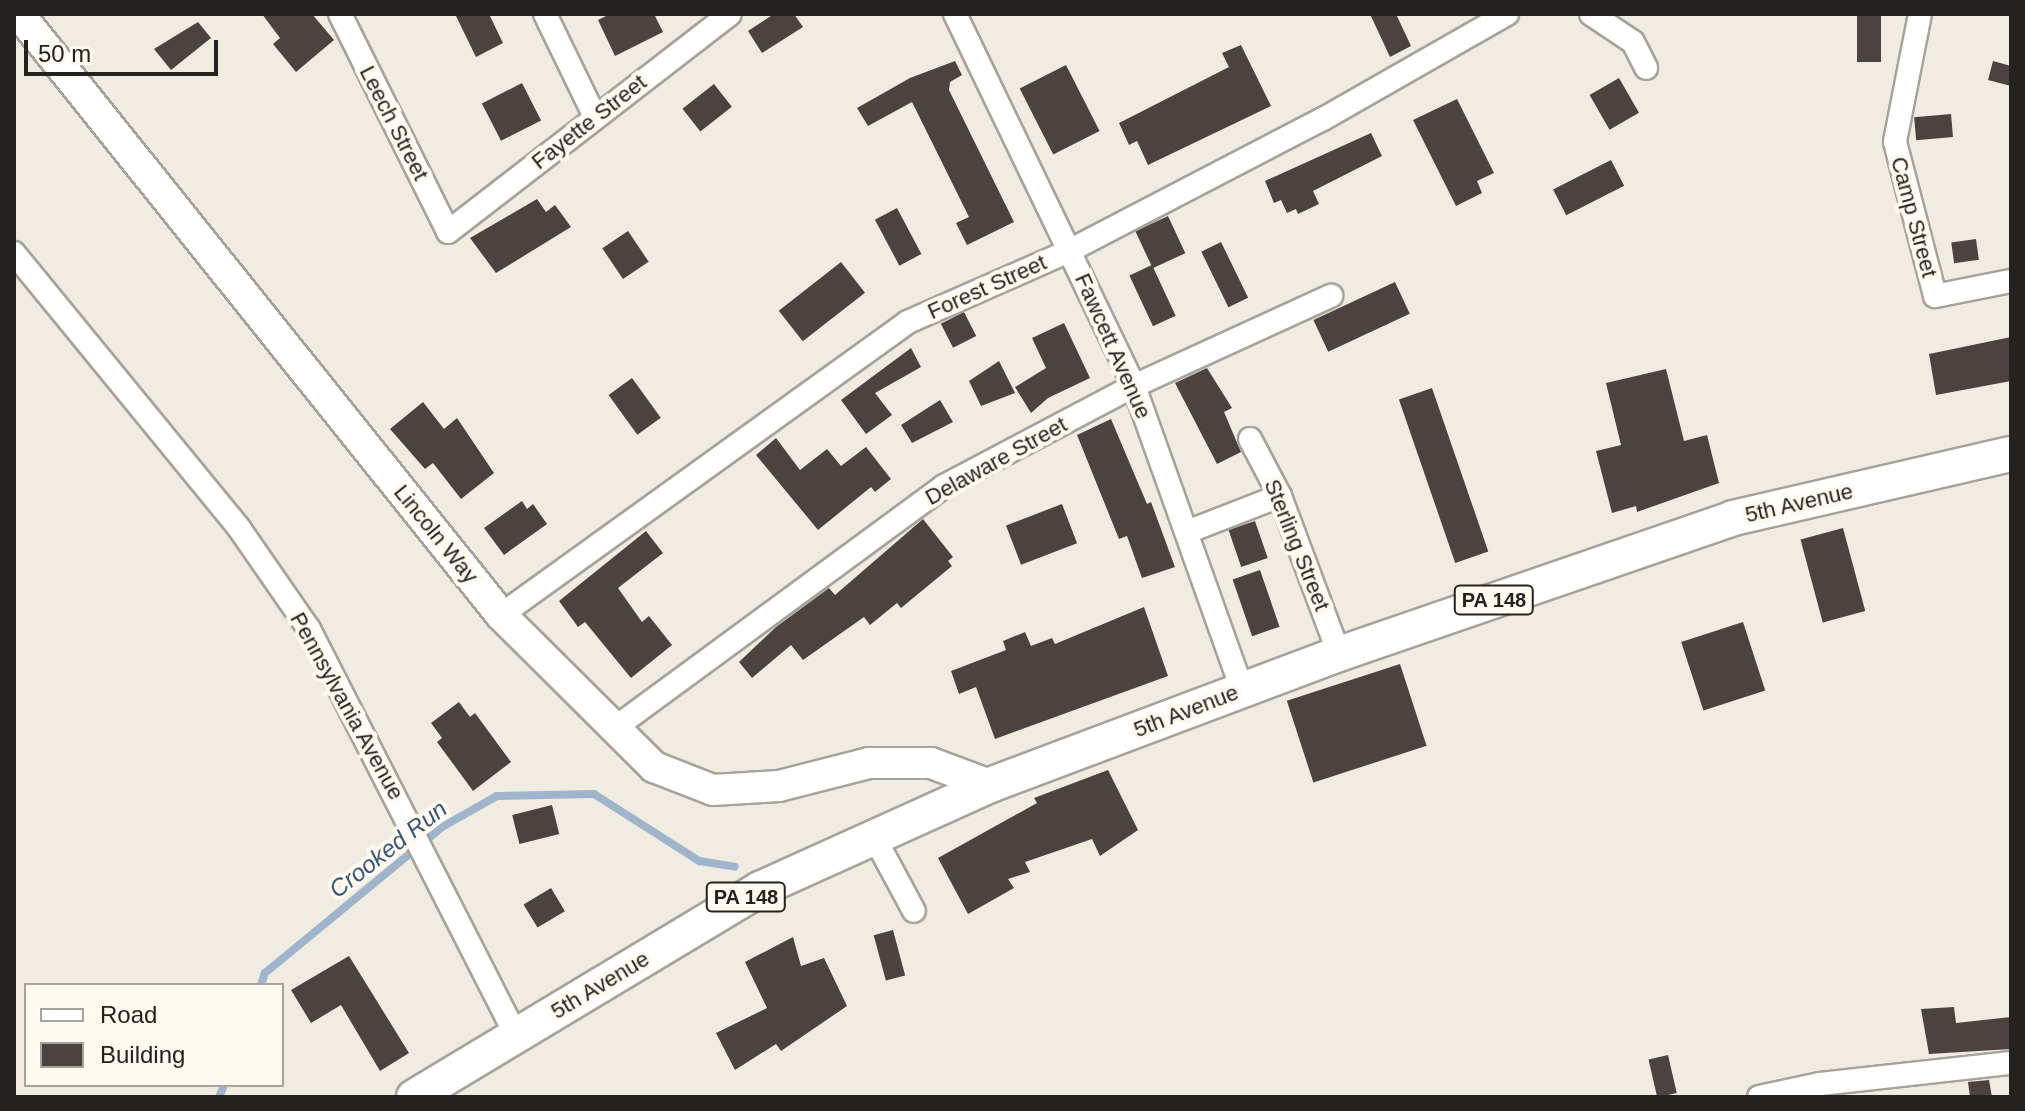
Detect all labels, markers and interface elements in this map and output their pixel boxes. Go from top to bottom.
scale bar [28,24,222,74]
text: 50 m [38,40,91,67]
street label: Leech Street [354,61,434,185]
street label: Fayette Street [526,69,652,175]
street label: Camp Street [1885,154,1943,280]
street label: Forest Street [924,249,1050,325]
street label: Fawcett Avenue [1069,269,1157,423]
street label: Delaware Street [921,411,1071,511]
street label: Sterling Street [1259,475,1335,615]
street label: 5th Avenue [1742,478,1856,528]
street label: Lincoln Way [388,479,484,589]
road number: PA 148 [1452,584,1536,616]
street label: Pennsylvania Avenue [284,607,410,805]
street label: 5th Avenue [1129,679,1243,743]
water label: Crooked Run [323,794,453,904]
road number: PA 148 [704,881,788,913]
street label: 5th Avenue [546,945,654,1025]
legend [24,983,284,1087]
text: Road [100,1001,157,1028]
text: Building [100,1041,185,1068]

